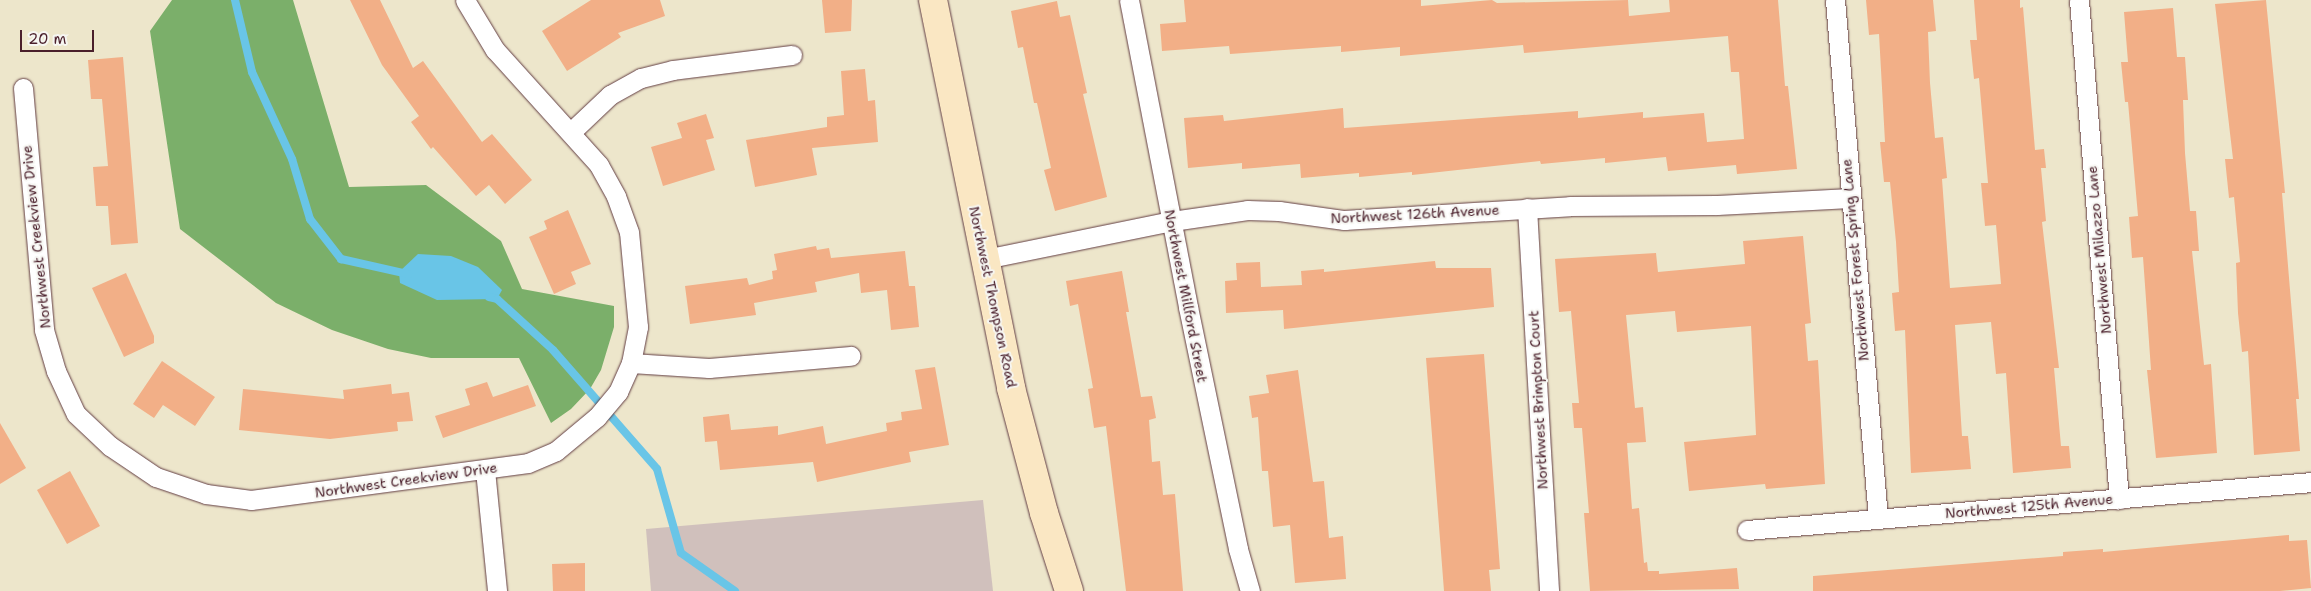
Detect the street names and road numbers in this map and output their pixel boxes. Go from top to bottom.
street label: Northwest Creekview Drive [18,145,54,329]
street label: Northwest Forest Spring Lane [1838,158,1872,362]
street label: Northwest Milazzo Lane [2083,165,2115,335]
street label: Northwest 126th Avenue [1330,201,1500,227]
street label: Northwest Thompson Road [966,205,1020,389]
street label: Northwest Millford Street [1161,208,1211,384]
street label: Northwest Brimpton Court [1525,310,1551,490]
street label: Northwest Creekview Drive [314,459,498,501]
street label: Northwest 125th Avenue [1944,490,2114,522]

